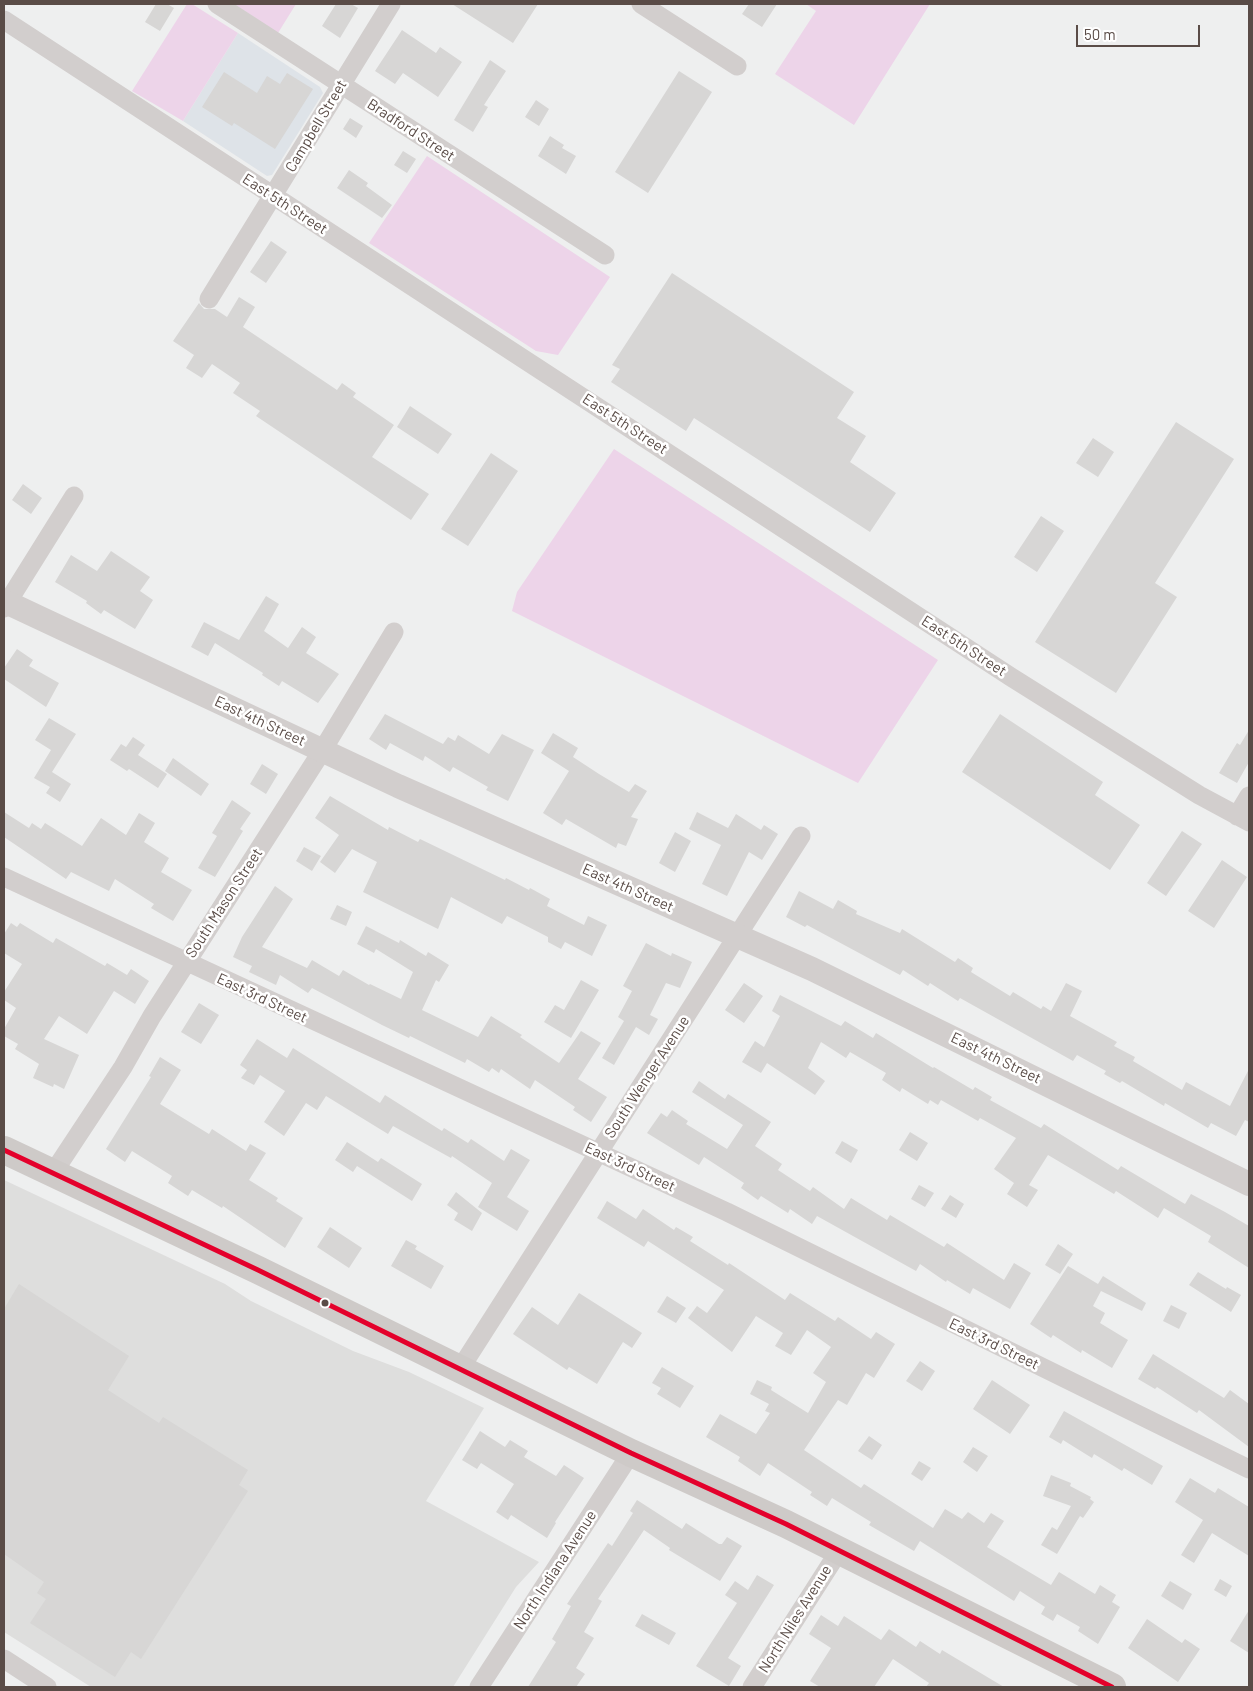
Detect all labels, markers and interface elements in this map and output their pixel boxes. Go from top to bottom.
scale bar [1078,15,1202,47]
text: 50 m [1084,25,1116,43]
street label: Campbell Street [281,77,351,175]
street label: Bradford Street [364,95,458,165]
street label: East 5th Street [239,170,331,238]
street label: East 5th Street [579,390,671,458]
street label: East 5th Street [918,612,1010,680]
street label: East 4th Street [212,692,308,750]
street label: South Mason Street [182,845,266,961]
street label: East 4th Street [580,860,676,916]
street label: East 3rd Street [214,969,310,1027]
street label: South Wenger Avenue [601,1012,693,1142]
street label: East 4th Street [948,1028,1044,1088]
street label: East 3rd Street [582,1138,678,1196]
unlabelled marker [320,1298,330,1308]
street label: East 3rd Street [946,1315,1042,1373]
street label: North Indiana Avenue [510,1507,600,1633]
street label: North Niles Avenue [755,1562,835,1676]

